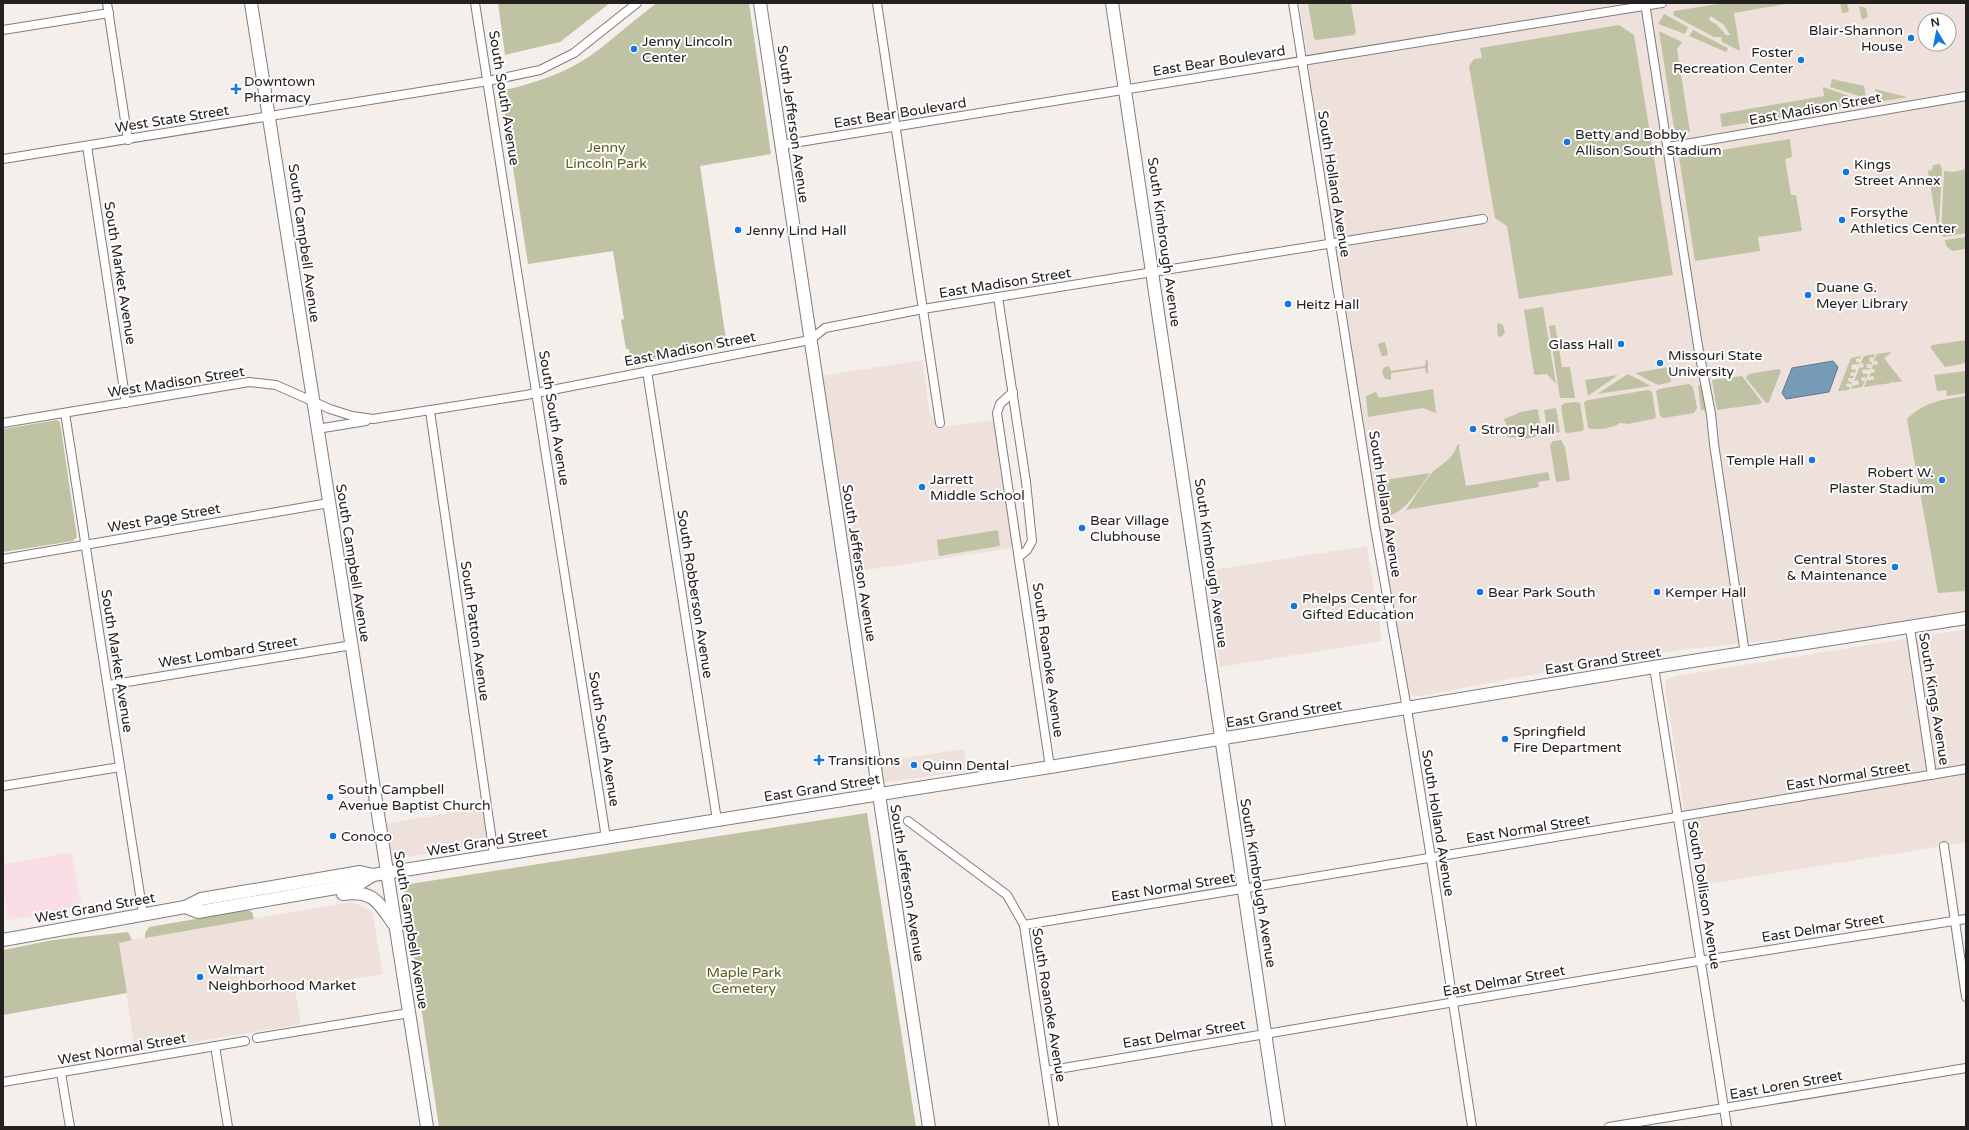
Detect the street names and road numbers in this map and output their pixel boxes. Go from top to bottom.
street label: South South Avenue [485,29,523,167]
street label: East Bear Boulevard [1152,42,1286,80]
street label: South Jefferson Avenue [774,44,812,204]
street label: East Madison Street [1748,89,1883,129]
street label: East Bear Boulevard [833,94,967,132]
street label: West State Street [114,101,231,136]
street label: South Holland Avenue [1314,110,1354,258]
street label: South Kimbrough Avenue [1144,156,1184,328]
street label: South Campbell Avenue [284,163,324,323]
street label: South Market Avenue [100,200,140,346]
street label: East Madison Street [938,264,1073,302]
street label: East Madison Street [623,328,758,370]
street label: South South Avenue [535,349,573,487]
street label: West Madison Street [106,363,246,401]
street label: South Holland Avenue [1365,430,1405,578]
street label: South Kimbrough Avenue [1191,477,1231,649]
street label: South Campbell Avenue [332,483,374,643]
street label: South Jefferson Avenue [838,483,880,643]
street label: West Page Street [106,500,222,536]
street label: South Robberson Avenue [673,509,717,679]
street label: South Patton Avenue [457,560,493,702]
street label: South Roanoke Avenue [1029,582,1067,738]
street label: South Market Avenue [97,588,137,734]
street label: West Lombard Street [157,632,300,671]
street label: South Kings Avenue [1915,632,1953,767]
street label: East Grand Street [1544,643,1663,679]
street label: South South Avenue [585,670,623,808]
street label: East Grand Street [1225,696,1344,732]
street label: South Holland Avenue [1418,749,1458,897]
street label: East Normal Street [1785,758,1912,794]
street label: East Grand Street [763,770,882,806]
street label: South Kimbrough Avenue [1236,797,1280,969]
street label: South Jefferson Avenue [886,803,928,963]
street label: East Normal Street [1465,811,1592,847]
street label: South Dollison Avenue [1684,820,1724,970]
street label: West Grand Street [425,824,549,860]
street label: South Campbell Avenue [390,850,432,1010]
street label: East Normal Street [1110,869,1237,905]
street label: West Grand Street [33,889,157,927]
street label: East Delmar Street [1761,910,1886,946]
street label: South Roanoke Avenue [1028,927,1070,1083]
street label: East Delmar Street [1442,962,1567,1000]
street label: East Delmar Street [1122,1016,1247,1052]
street label: West Normal Street [57,1029,188,1069]
street label: East Loren Street [1728,1067,1844,1103]

